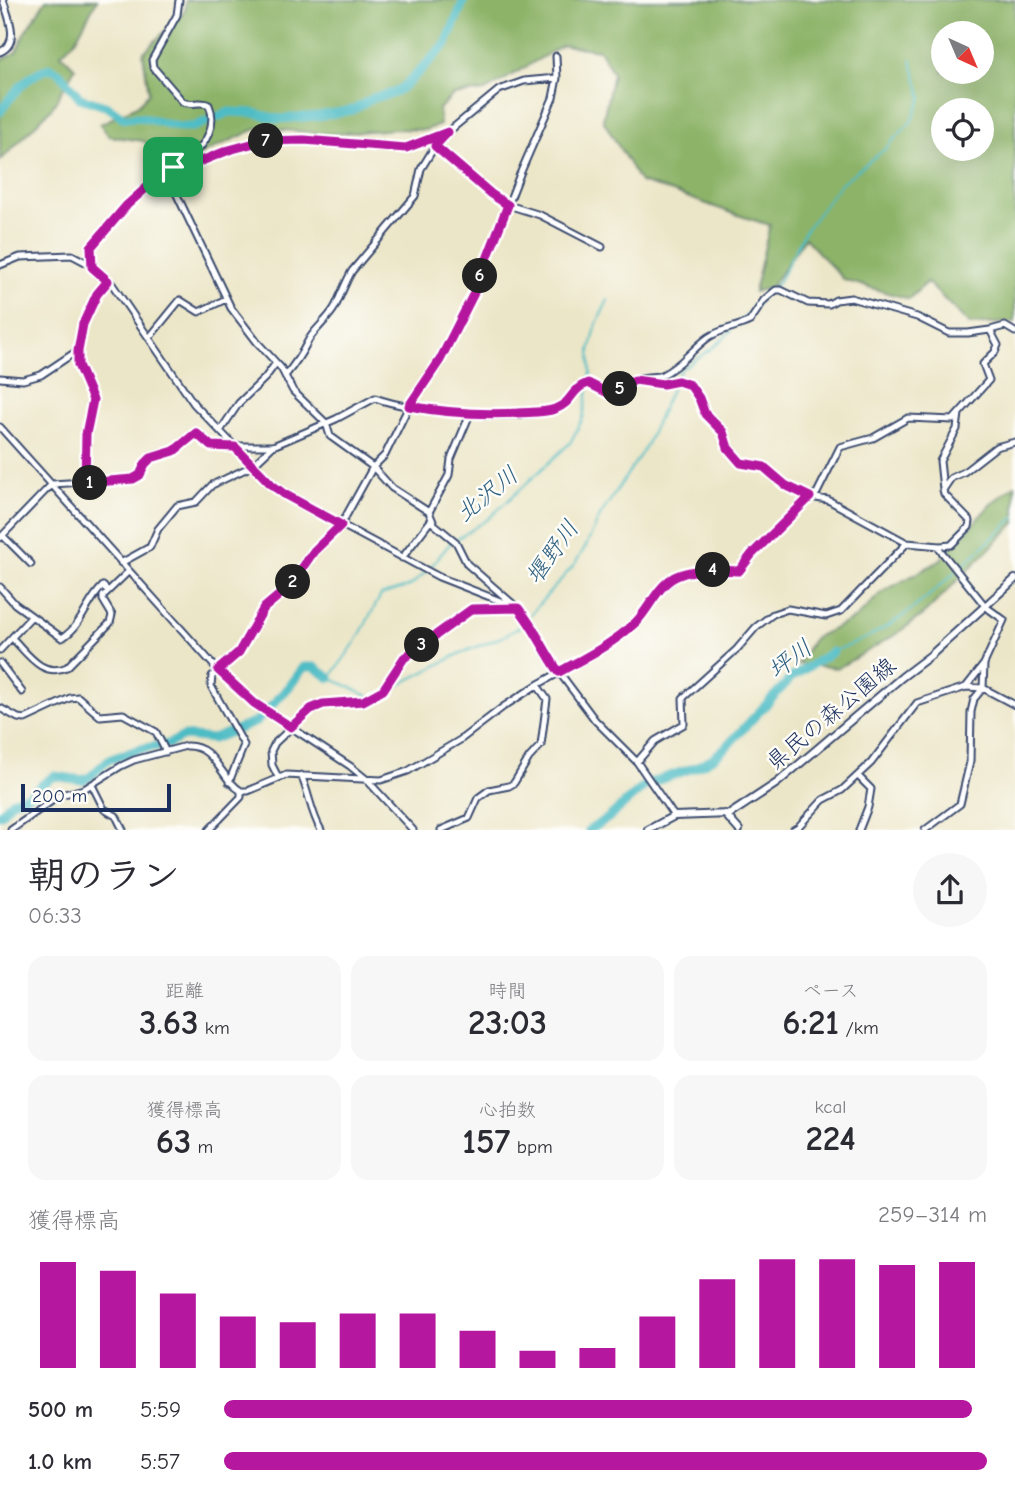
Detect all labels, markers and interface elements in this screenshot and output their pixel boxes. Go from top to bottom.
north arrow [931,21,994,84]
map controls [931,21,994,161]
button: locate [931,98,994,161]
pin: 7 [248,124,284,158]
text: 7 [261,129,270,151]
pin [143,137,203,197]
icon: arrive [154,148,192,186]
pin: 6 [462,258,498,294]
text: 6 [475,264,484,286]
pin: 5 [602,372,638,406]
text: 5 [614,377,625,399]
water label: 北沢川 [450,460,524,528]
pin: 1 [72,466,108,500]
text: 1 [86,471,93,493]
water label: 堰野川 [520,515,584,589]
pin: 4 [696,552,730,588]
text: 4 [708,558,717,580]
pin: 2 [276,564,310,600]
text: 2 [288,570,297,592]
pin: 3 [404,628,440,662]
text: 3 [417,633,426,655]
water label: 坪川 [762,633,818,685]
street label: 県民の森公園線 [761,652,901,776]
scale bar [21,781,172,813]
text: 200 m [32,785,87,807]
button: share [913,853,987,927]
text: 朝のラン [28,854,180,898]
text: 06:33 [28,902,82,929]
text: 距離 [165,980,204,1002]
text: 時間 [488,980,527,1002]
text: ペース [803,980,858,1002]
text: 3.63 [139,1002,198,1043]
text: 23:03 [468,1002,547,1043]
text: 6:21 [782,1002,839,1043]
text: km [198,1017,230,1039]
text: /km [839,1017,879,1039]
text: kcal [815,1096,846,1118]
text: 獲得標高 [146,1099,223,1121]
text: 心拍数 [479,1099,536,1121]
text: 224 [805,1118,856,1159]
text: 63 [156,1121,191,1162]
text: 157 [462,1121,510,1162]
text: m [191,1136,213,1158]
text: bpm [510,1136,553,1158]
text: 259–314 m [878,1201,987,1228]
text: 獲得標高 [28,1207,120,1234]
text: 500 m [28,1396,93,1423]
text: 5:59 [140,1396,181,1423]
text: 1.0 km [28,1448,92,1475]
text: 5:57 [140,1448,180,1475]

